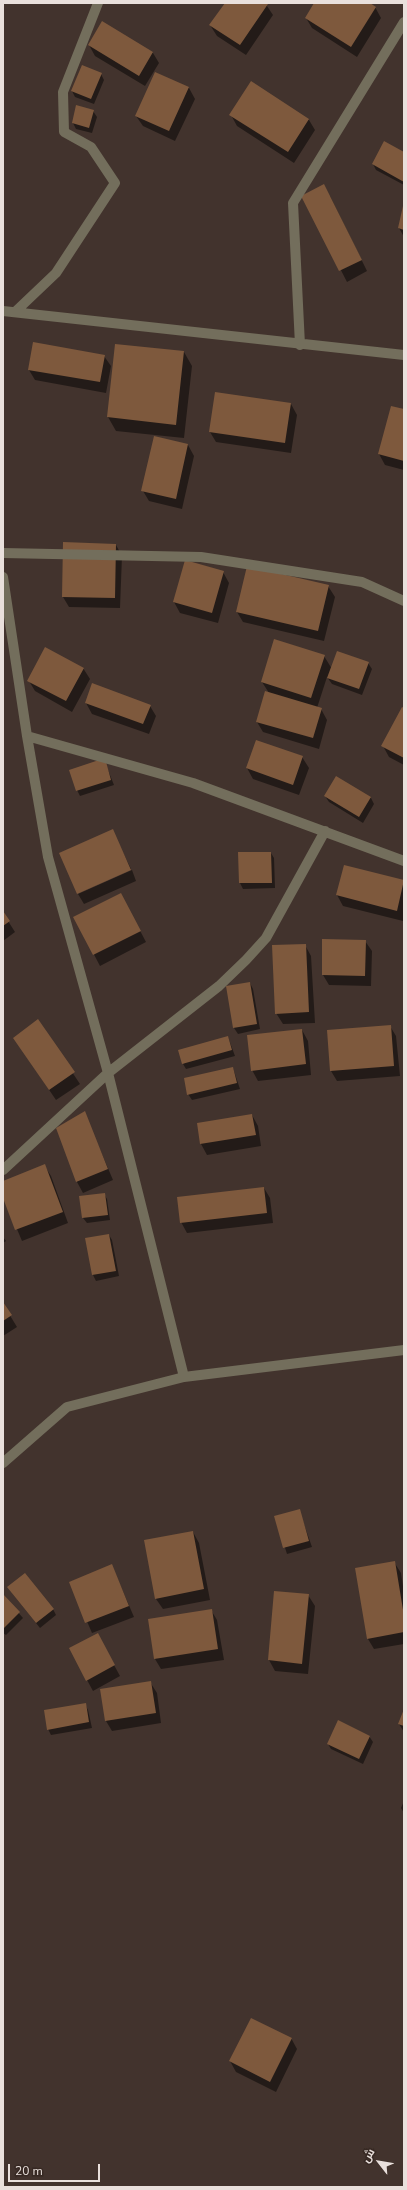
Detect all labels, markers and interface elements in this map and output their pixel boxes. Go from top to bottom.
north arrow [359,2142,399,2182]
text: ش [358,2146,378,2165]
scale bar [10,2156,102,2182]
text: 20 m [15,2163,43,2179]

